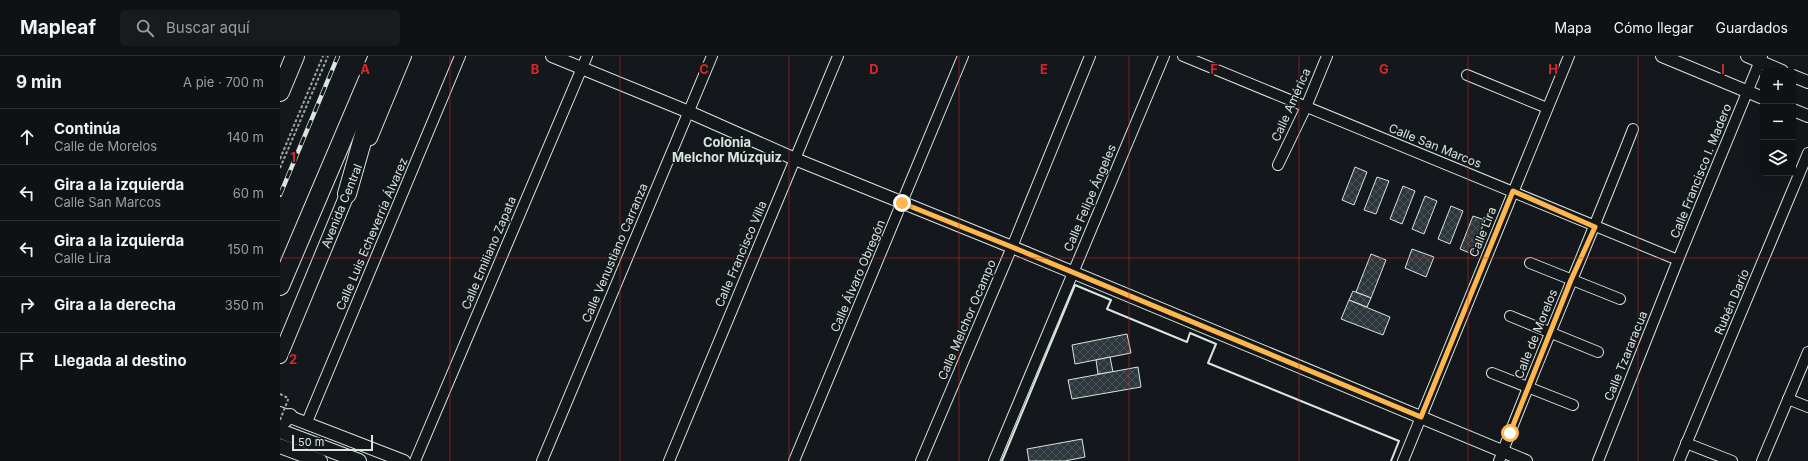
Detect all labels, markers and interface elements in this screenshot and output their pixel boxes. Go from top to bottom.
search box [120,10,400,46]
text: Mapleaf [20,16,96,39]
icon: search [134,17,156,39]
text: Buscar aquí [166,18,250,37]
text: Mapa [1555,19,1592,36]
text: Cómo llegar [1614,19,1694,36]
text: Guardados [1716,19,1788,36]
text: A [360,61,370,77]
text: B [531,61,540,77]
text: C [699,61,709,77]
text: D [869,61,879,77]
text: E [1040,61,1048,77]
text: F [1210,61,1218,77]
text: G [1379,61,1389,77]
text: H [1548,61,1558,77]
text: I [1721,61,1725,77]
street label: Calle América [1268,66,1313,144]
map controls [1760,68,1796,176]
button: + [1760,68,1796,104]
text: 9 min [16,72,62,92]
text: A pie · 700 m [183,74,264,90]
street label: Calle Francisco I. Madero [1667,101,1734,240]
button: − [1760,104,1796,140]
text: Continúa [54,119,121,138]
street label: Calle San Marcos [1387,120,1484,171]
icon: ahead [16,126,38,148]
text: 140 m [227,129,264,145]
district label: Colonia Melchor Múzquiz [672,134,782,165]
text: Calle de Morelos [54,138,157,154]
button: layers [1760,140,1796,176]
street label: Calle Felipe Ángeles [1060,142,1119,254]
text: 1 [290,149,296,165]
street label: Calle Luis Echeverría Álvarez [333,155,411,312]
street label: Avenida Central [318,162,365,250]
text: Gira a la izquierda [54,175,184,194]
street label: Calle Venustiano Carranza [578,181,651,325]
icon: left [16,182,38,204]
text: 60 m [233,185,264,201]
text: Calle San Marcos [54,194,161,210]
street label: Calle Emiliano Zapata [458,194,519,312]
route end [893,194,911,212]
street label: Calle Francisco Villa [711,198,770,309]
street label: Calle Lira [1466,205,1499,259]
street label: Calle Álvaro Obregón [827,217,888,334]
text: Gira a la izquierda [54,231,184,250]
icon: left [16,238,38,260]
text: 150 m [228,241,264,257]
text: Calle Lira [54,250,111,266]
street label: Calle Melchor Ocampo [934,257,999,382]
street label: Rubén Darío [1711,267,1752,337]
street label: Calle de Morelos [1511,287,1560,381]
icon: right [16,294,38,316]
text: Gira a la derecha [54,295,176,314]
text: 350 m [225,297,264,313]
street label: Calle Tzararacua [1601,309,1650,403]
icon: arrive [16,350,38,372]
text: Llegada al destino [54,351,187,370]
text: 2 [289,351,297,367]
route start [1501,424,1519,442]
scale bar [292,433,373,452]
text: 50 m [298,435,324,449]

